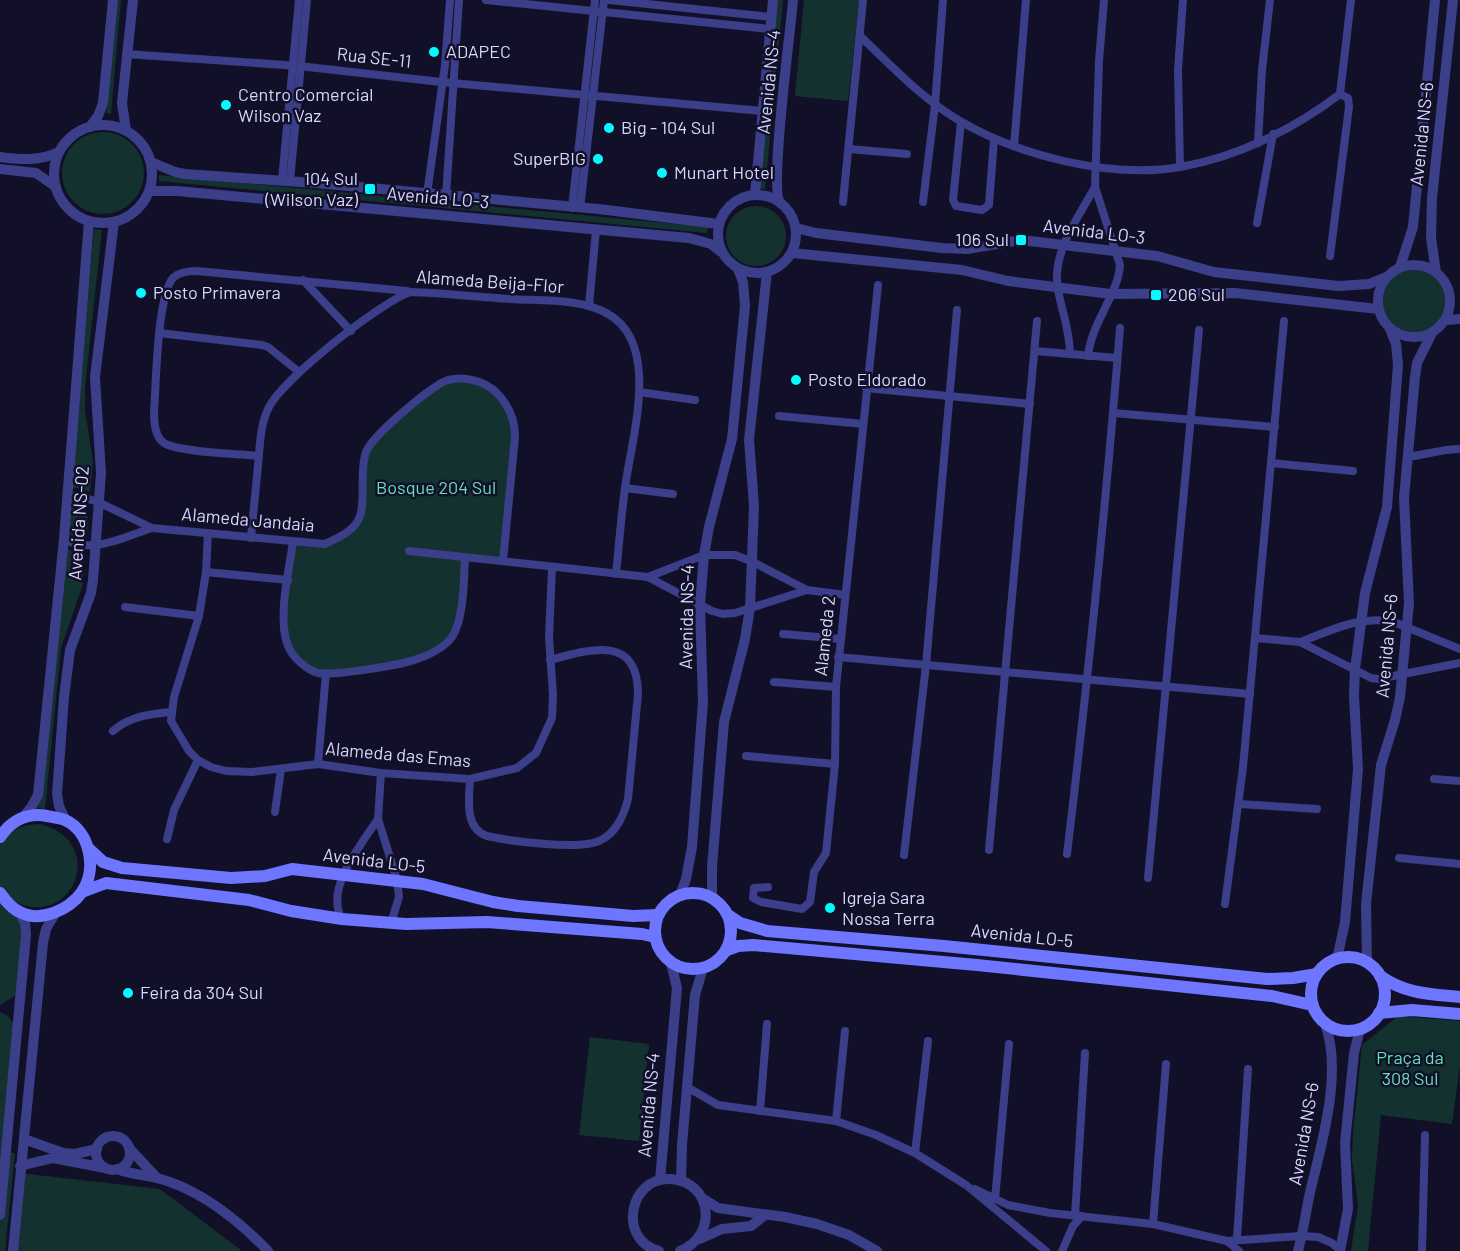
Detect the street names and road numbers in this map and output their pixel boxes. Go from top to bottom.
street label: Avenida NS-4 [752,29,784,135]
street label: Rua SE-11 [336,42,412,72]
street label: Avenida NS-6 [1405,81,1437,187]
street label: Avenida LO-3 [386,182,490,212]
street label: Avenida LO-3 [1042,214,1147,248]
street label: Alameda Beija-Flor [415,265,565,297]
street label: Avenida NS-02 [63,465,93,581]
street label: Alameda Jandaia [181,502,315,536]
street label: Avenida NS-4 [674,564,698,670]
street label: Avenida NS-6 [1371,593,1402,699]
street label: Alameda 2 [809,595,839,677]
street label: Alameda das Emas [324,737,472,771]
street label: Avenida LO-5 [322,843,427,877]
street label: Avenida LO-5 [970,919,1074,951]
street label: Avenida NS-4 [632,1052,664,1158]
street label: Avenida NS-6 [1283,1081,1323,1187]

